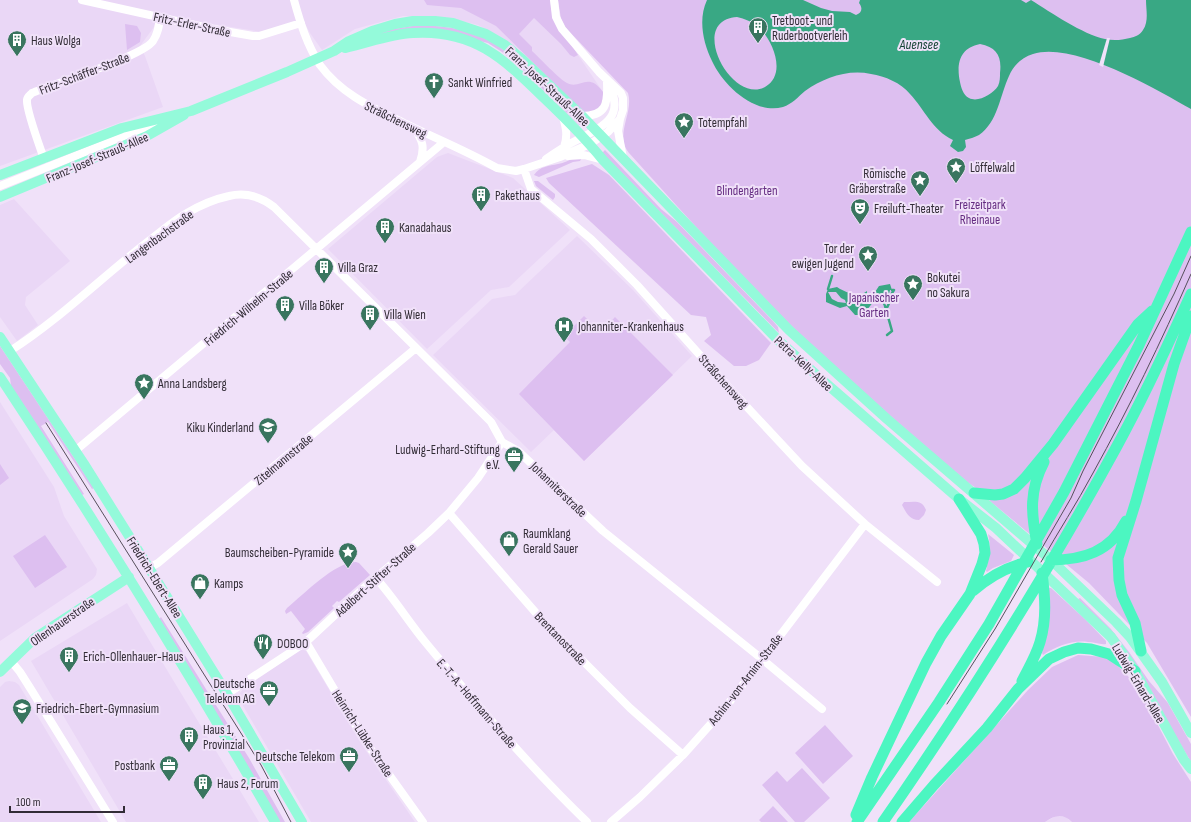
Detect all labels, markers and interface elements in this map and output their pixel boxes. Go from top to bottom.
street label: Fritz-Erler-Straße [152,9,232,41]
place label: Tretboot- und Ruderbootverleih [772,13,848,44]
building icon: Tretboot- und Ruderbootverleih [747,16,769,44]
building icon: Haus Wolga [6,29,28,57]
place label: Haus Wolga [31,33,81,49]
water label: Auensee [899,36,939,53]
street label: Franz-Josef-Strauß-Allee [502,44,593,130]
street label: Fritz-Schäffer-Straße [37,49,132,98]
church icon: Sankt Winfried [423,71,445,99]
place label: Sankt Winfried [448,75,512,91]
street label: Sträßchensweg [362,98,429,142]
place icon: Totempfahl [673,111,695,139]
place label: Totempfahl [698,115,747,131]
street label: Franz-Josef-Strauß-Allee [44,129,151,187]
place icon: Löffelwald [945,156,967,184]
place label: Löffelwald [970,160,1015,176]
place label: Römische Gräberstraße [849,166,906,197]
place icon: Römische Gräberstraße [909,169,931,197]
park label: Blindengarten [716,183,778,199]
building icon: Pakethaus [470,184,492,212]
place label: Pakethaus [495,188,540,204]
theatre icon: Freiluft-Theater [849,197,871,225]
park label: Freizeitpark Rheinaue [954,197,1006,228]
place label: Freiluft-Theater [874,201,944,217]
street label: Langenbachstraße [122,207,197,267]
building icon: Kanadahaus [374,216,396,244]
place label: Kanadahaus [399,220,452,236]
place label: Tor der ewigen Jugend [792,241,854,272]
place icon: Tor der ewigen Jugend [857,244,879,272]
building icon: Villa Graz [313,256,335,284]
place label: Villa Graz [338,260,378,276]
street label: Friedrich-Wilhelm-Straße [201,266,296,350]
place label: Bokutei no Sakura [927,270,970,301]
place icon: Bokutei no Sakura [902,273,924,301]
park label: Japanischer Garten [848,290,899,321]
building icon: Villa Böker [274,294,296,322]
place label: Villa Böker [299,298,344,314]
building icon: Villa Wien [359,303,381,331]
place label: Villa Wien [384,307,426,323]
hospital icon: Johanniter-Krankenhaus [553,315,575,343]
place label: Johanniter-Krankenhaus [577,319,684,335]
street label: Petra-Kelly-Allee [771,333,836,395]
street label: Sträßchensweg [695,351,752,412]
place icon: Anna Landsberg [133,372,155,400]
place label: Anna Landsberg [157,376,227,392]
school or university icon: Kiku Kinderland [257,416,279,444]
place label: Kiku Kinderland [187,420,254,436]
street label: Zitelmannstraße [251,431,316,489]
place label: Ludwig-Erhard-Stiftung e.V. [395,442,500,473]
office icon: Ludwig-Erhard-Stiftung e.V. [503,445,525,473]
street label: Johanniterstraße [526,458,590,521]
place label: Raumklang Gerald Sauer [523,526,578,557]
shop icon: Raumklang Gerald Sauer [498,529,520,557]
street label: Friedrich-Ebert-Allee [123,534,186,621]
street label: Adalbert-Stifter-Straße [331,539,419,621]
place icon: Baumscheiben-Pyramide [337,541,359,569]
place label: Baumscheiben-Pyramide [225,545,334,561]
shop icon: Kamps [189,572,211,600]
place label: Kamps [214,576,244,592]
street label: Ollenhauerstraße [27,594,98,650]
street label: Brentanostraße [531,609,590,669]
street label: Achim-von-Arnim-Straße [705,631,786,729]
restaurant icon: DOBOO [252,632,274,660]
place label: DOBOO [277,636,308,652]
street label: Ludwig-Erhard-Allee [1108,641,1168,726]
building icon: Erich-Ollenhauer-Haus [58,645,80,673]
place label: Erich-Ollenhauer-Haus [83,649,184,665]
street label: E.-T.-A.-Hoffmann-Straße [433,656,519,752]
place label: Deutsche Telekom AG [205,676,255,707]
office icon: Deutsche Telekom AG [258,679,280,707]
street label: Heinrich-Lübke-Straße [328,687,396,780]
school or university icon: Friedrich-Ebert-Gymnasium [11,697,33,725]
place label: Friedrich-Ebert-Gymnasium [36,701,159,717]
place label: Haus 1, Provinzial [203,722,245,753]
building icon: Haus 1, Provinzial [178,725,200,753]
office icon: Deutsche Telekom [338,745,360,773]
place label: Deutsche Telekom [256,749,335,765]
office icon: Postbank [158,754,180,782]
place label: Postbank [115,758,155,774]
building icon: Haus 2, Forum [192,772,214,800]
place label: Haus 2, Forum [217,776,278,792]
scale bar [10,788,124,814]
text: 100 m [16,795,41,810]

